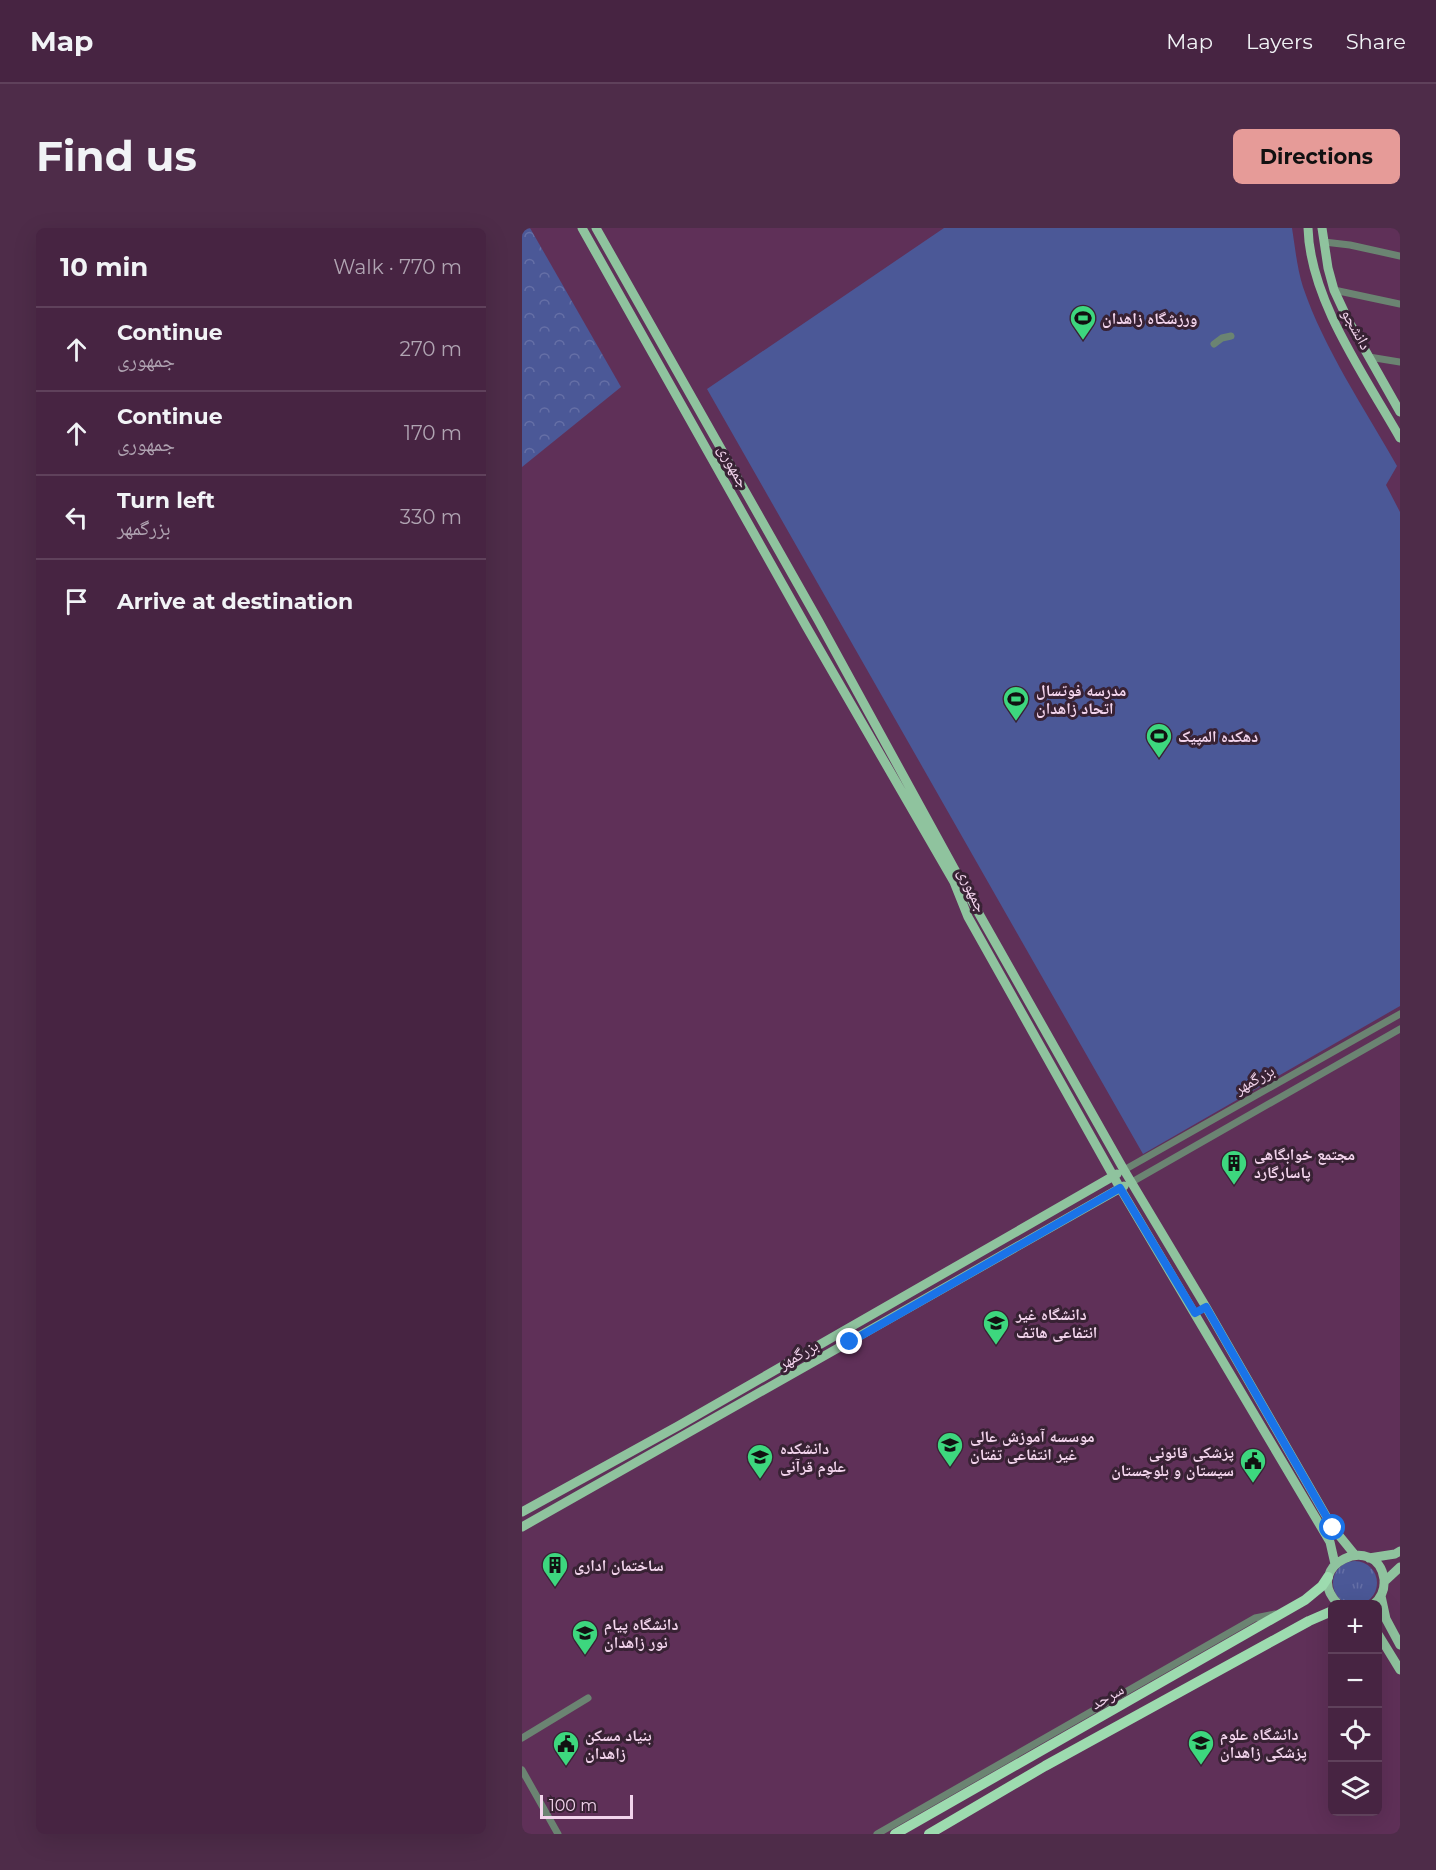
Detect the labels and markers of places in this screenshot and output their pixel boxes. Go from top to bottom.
sports icon: ورزشگاه زاهدان [1068,303,1098,341]
place label: ورزشگاه زاهدان [1102,309,1197,328]
place label: مدرسه فوتسال اتحاد زاهدان [1036,681,1126,718]
sports icon: مدرسه فوتسال اتحاد زاهدان [1001,684,1031,722]
sports icon: دهکده المپیک [1144,721,1174,759]
place label: دهکده المپیک [1178,727,1258,746]
place label: مجتمع خوابگاهی پاسارگارد [1254,1145,1355,1182]
building icon: مجتمع خوابگاهی پاسارگارد [1219,1148,1249,1186]
place label: دانشگاه غیر انتفاعی هاتف [1015,1305,1097,1342]
school or university icon: دانشگاه غیر انتفاعی هاتف [981,1308,1011,1346]
place label: موسسه آموزش عالی غیر انتفاعی تفتان [970,1427,1095,1464]
school or university icon: موسسه آموزش عالی غیر انتفاعی تفتان [935,1430,965,1468]
place label: دانشکده علوم قرآنی [780,1439,846,1478]
school or university icon: دانشکده علوم قرآنی [745,1442,775,1480]
place label: پزشکی قانونی سیستان و بلوچستان [1111,1443,1234,1480]
public building icon: پزشکی قانونی سیستان و بلوچستان [1238,1446,1268,1484]
building icon: ساختمان اداری [540,1550,570,1588]
place label: ساختمان اداری [574,1556,664,1575]
place label: دانشگاه پیام نور زاهدان [604,1615,678,1652]
school or university icon: دانشگاه پیام نور زاهدان [570,1618,600,1656]
place label: دانشگاه علوم پزشکی زاهدان [1220,1725,1307,1762]
place label: بنیاد مسکن زاهدان [585,1726,652,1763]
school or university icon: دانشگاه علوم پزشکی زاهدان [1186,1728,1216,1766]
public building icon: بنیاد مسکن زاهدان [551,1729,581,1767]

